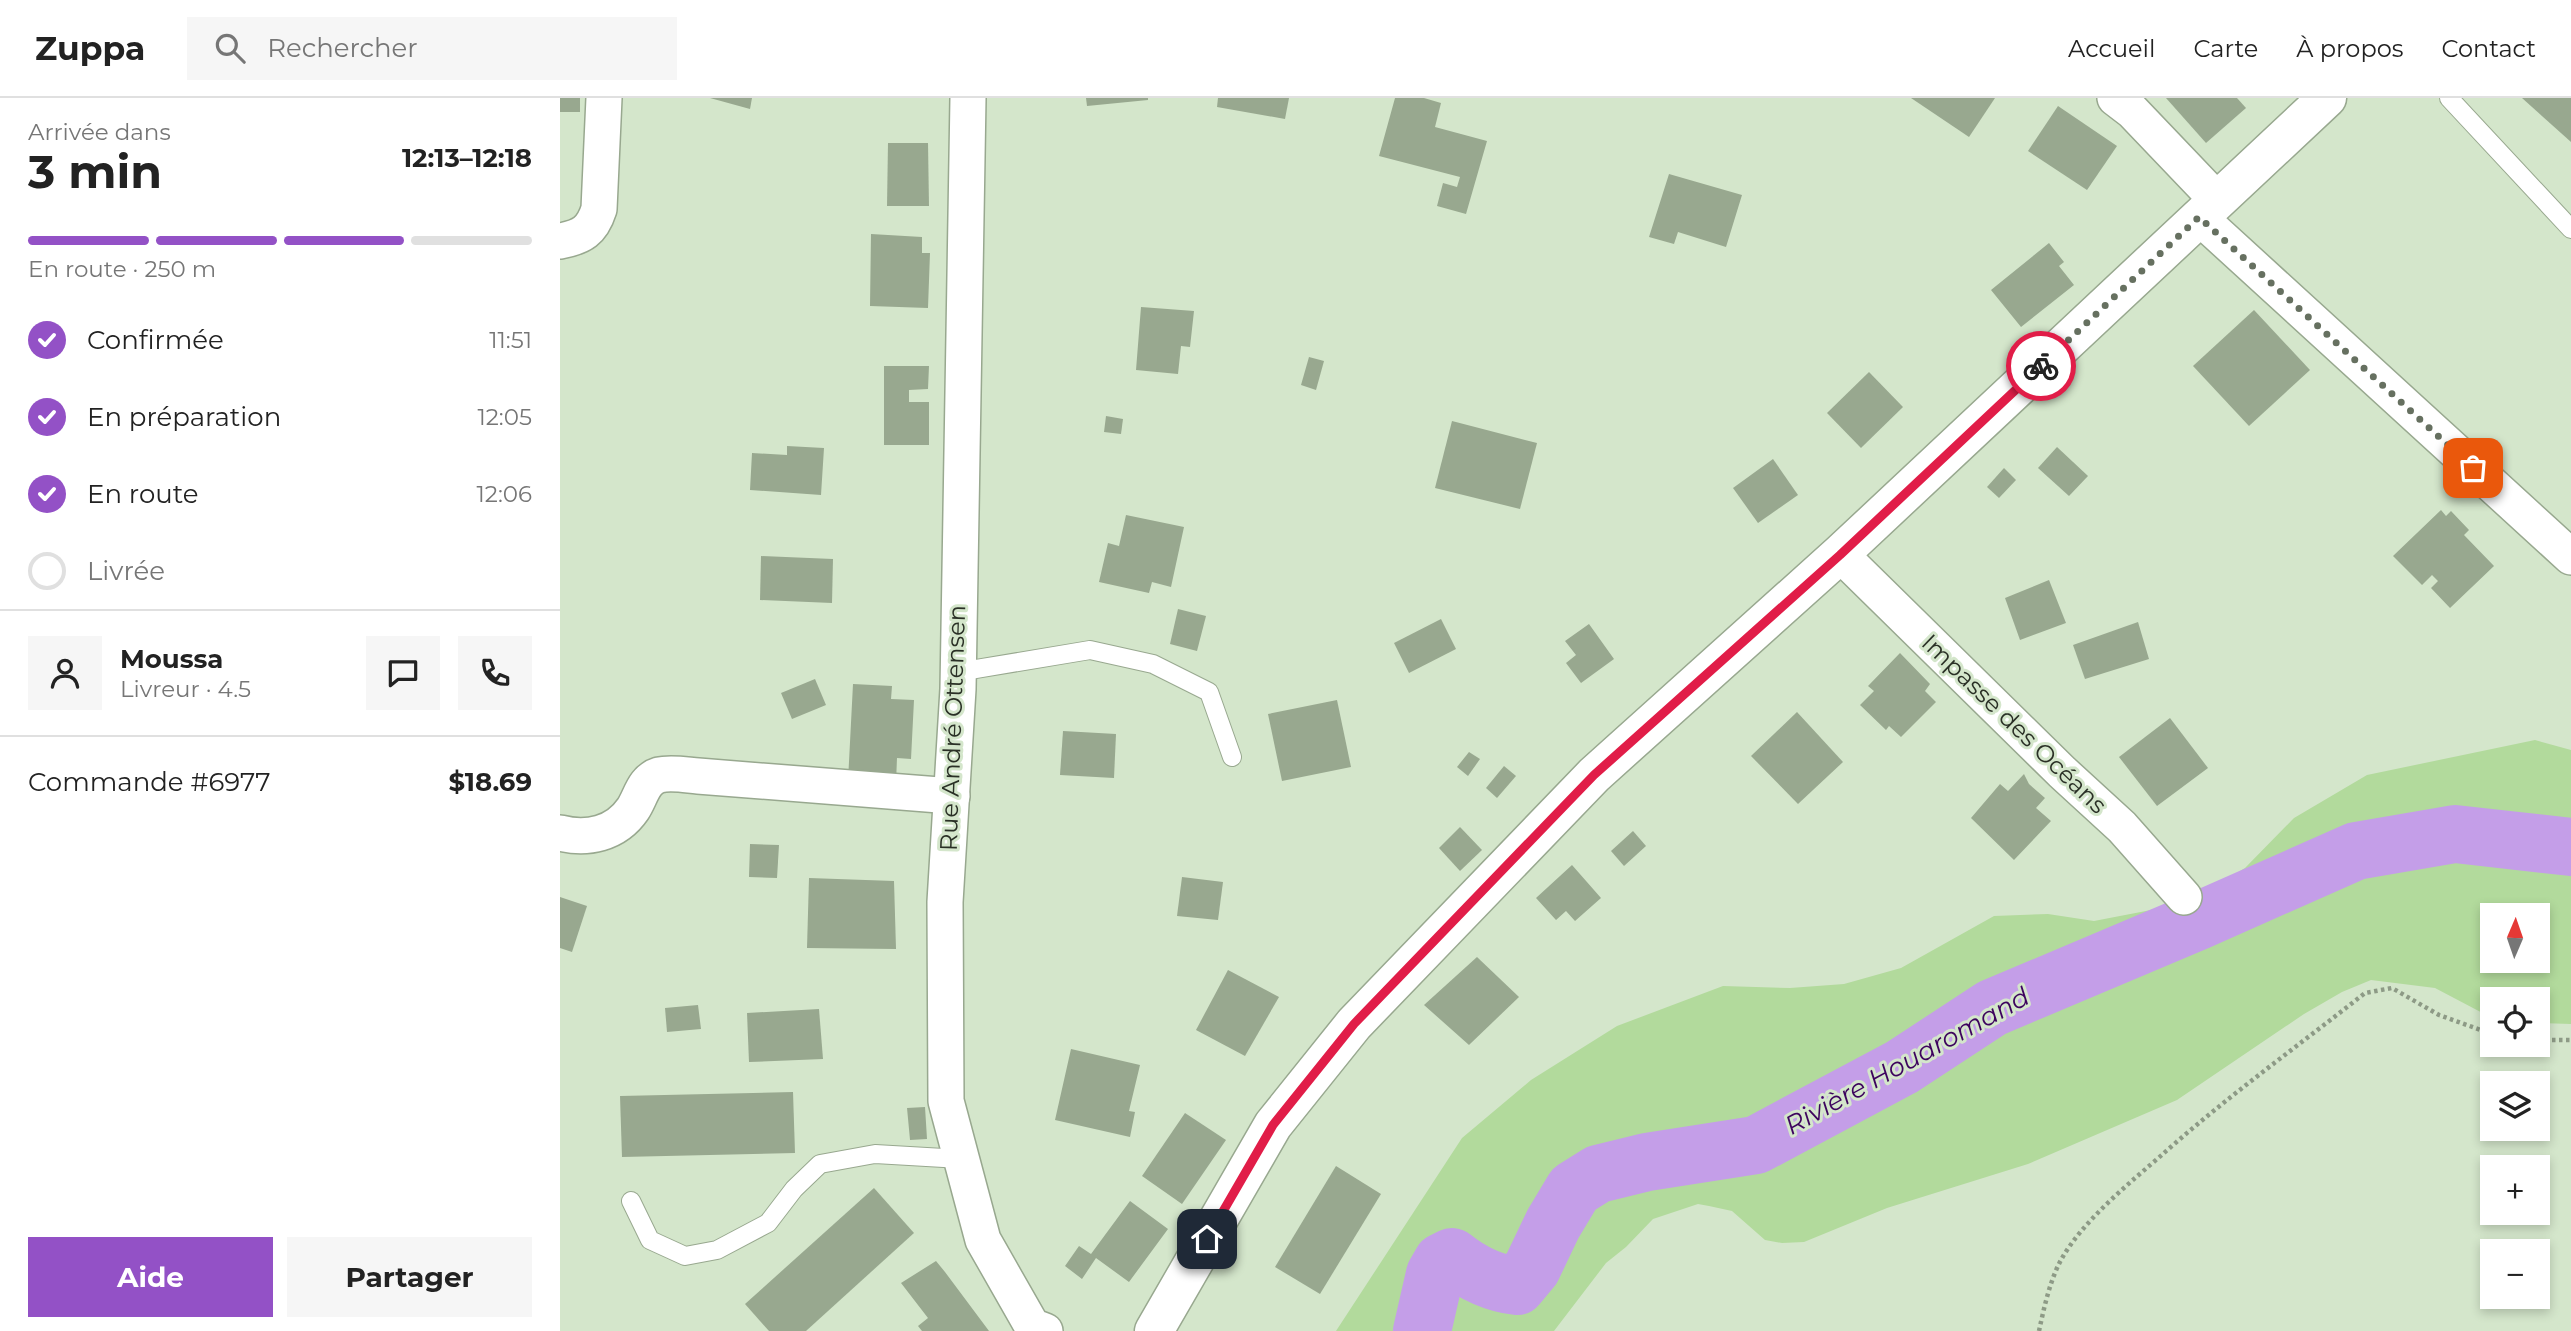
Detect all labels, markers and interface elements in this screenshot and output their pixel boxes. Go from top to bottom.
search box [187,17,677,80]
text: Zuppa [35,28,145,68]
icon: search [211,29,249,67]
text: Rechercher [267,32,418,64]
text: Accueil [2068,34,2155,63]
text: Carte [2193,34,2258,63]
text: À propos [2296,34,2403,63]
text: Contact [2441,34,2536,63]
text: Arrivée dans [28,118,171,146]
text: 12:13–12:18 [402,142,532,174]
text: 3 min [28,143,162,200]
text: En route · 250 m [28,255,216,283]
icon: check [28,321,66,359]
text: Confirmée [87,324,224,356]
text: 11:51 [489,326,532,354]
courier [2006,331,2076,401]
icon: bike [2022,347,2060,385]
icon: check [28,398,66,436]
text: En préparation [87,401,281,433]
text: 12:05 [478,403,532,431]
pin [2443,438,2503,498]
icon: bag [2454,449,2492,487]
icon: check [28,475,66,513]
text: En route [87,478,198,510]
text: 12:06 [477,480,532,508]
text: Livrée [87,555,165,587]
street label: Rue André Ottensen [934,604,971,852]
street label: Impasse des Océans [1916,628,2113,819]
button: person [28,636,102,710]
button: chat [366,636,440,710]
button: phone [458,636,532,710]
text: Moussa [120,643,223,675]
text: Livreur · 4.5 [120,675,251,703]
text: Commande #6977 [28,766,271,798]
text: $18.69 [448,766,532,798]
north arrow [2480,903,2550,973]
map controls [2480,903,2550,1309]
water label: Rivière Houaromand [1779,980,2035,1142]
button: locate [2480,987,2550,1057]
button: layers [2480,1071,2550,1141]
button: + [2480,1155,2550,1225]
pin [1177,1209,1237,1269]
icon: home [1188,1220,1226,1258]
button: Aide [28,1237,273,1317]
button: Partager [287,1237,532,1317]
button: − [2480,1239,2550,1309]

